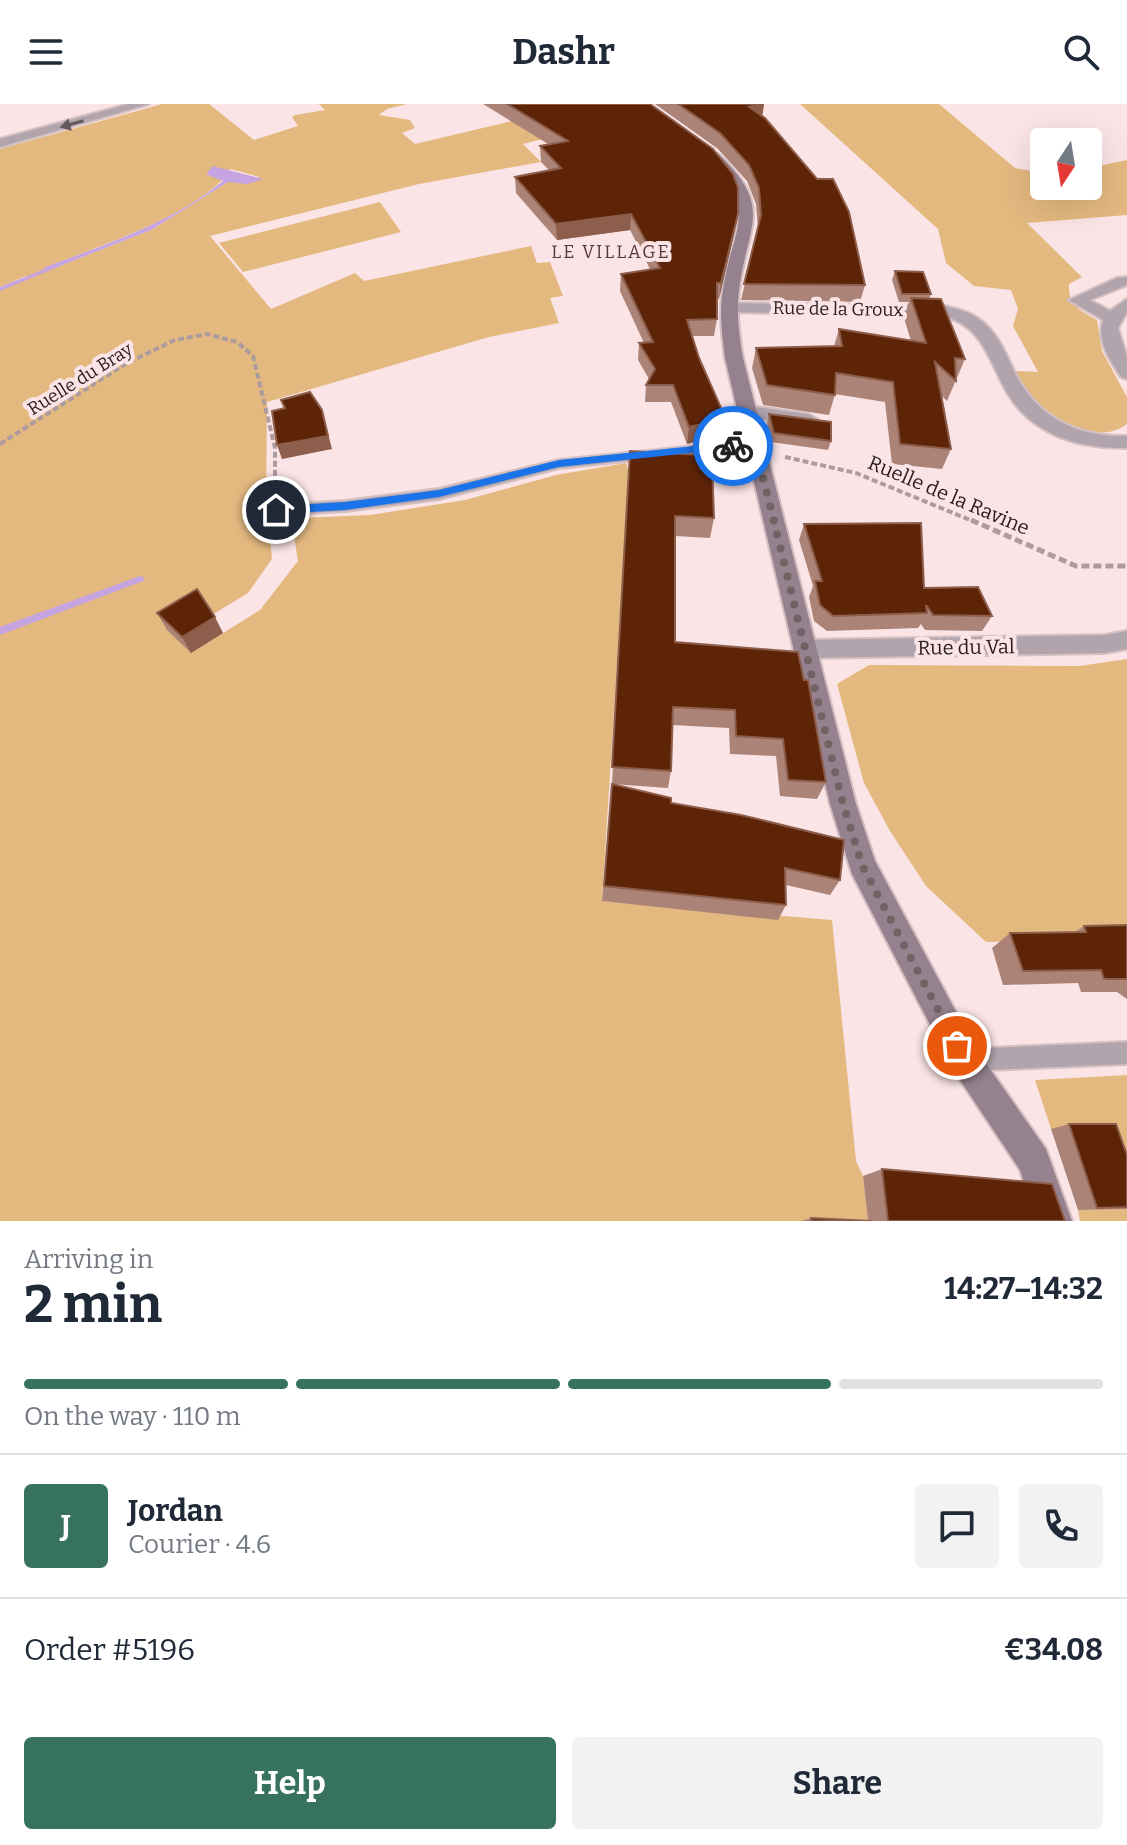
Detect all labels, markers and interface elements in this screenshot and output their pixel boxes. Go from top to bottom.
icon: menu [24,30,68,74]
text: Dashr [512,30,615,74]
icon: search [1059,30,1103,74]
one-way arrow [59,118,83,131]
north arrow [1030,128,1102,200]
map controls [1030,128,1102,200]
district label: LE VILLAGE [551,241,671,263]
street label: Rue de la Groux [772,297,904,321]
street label: Ruelle du Bray [24,338,137,420]
courier [693,406,773,486]
icon: bike [711,424,755,468]
street label: Ruelle de la Ravine [865,450,1033,540]
pin [242,476,310,544]
icon: home [254,488,298,532]
street label: Rue du Val [917,634,1015,660]
pin [923,1012,991,1080]
icon: bag [935,1024,979,1068]
text: Arriving in [24,1244,153,1275]
text: 14:27–14:32 [944,1271,1103,1307]
text: 2 min [24,1273,162,1336]
text: On the way · 110 m [24,1401,241,1432]
button: chat [915,1484,999,1568]
button: phone [1019,1484,1103,1568]
text: Jordan [128,1493,223,1529]
text: J [61,1508,71,1544]
text: Courier · 4.6 [128,1529,271,1560]
text: Order #5196 [24,1632,195,1668]
text: €34.08 [1004,1632,1103,1668]
button: Help [24,1737,556,1829]
button: Share [572,1737,1103,1829]

